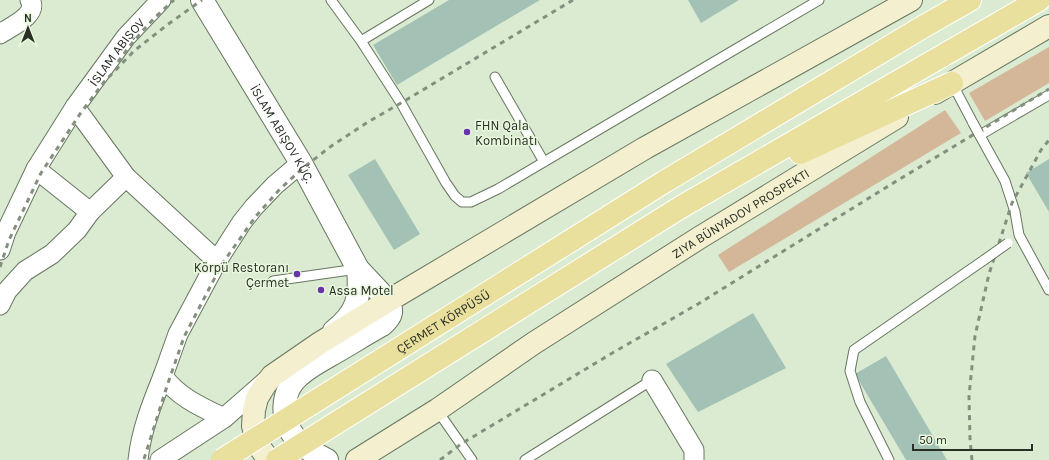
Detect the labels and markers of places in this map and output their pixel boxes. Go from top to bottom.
place label: FHN Qala Kombinatı [475,118,538,148]
marker: FHN Qala Kombinatı [462,127,472,137]
place label: Körpü Restoranı Çermet [194,260,289,290]
marker: Körpü Restoranı Çermet [292,269,302,279]
place label: Assa Motel [329,283,394,298]
marker: Assa Motel [316,285,326,295]

